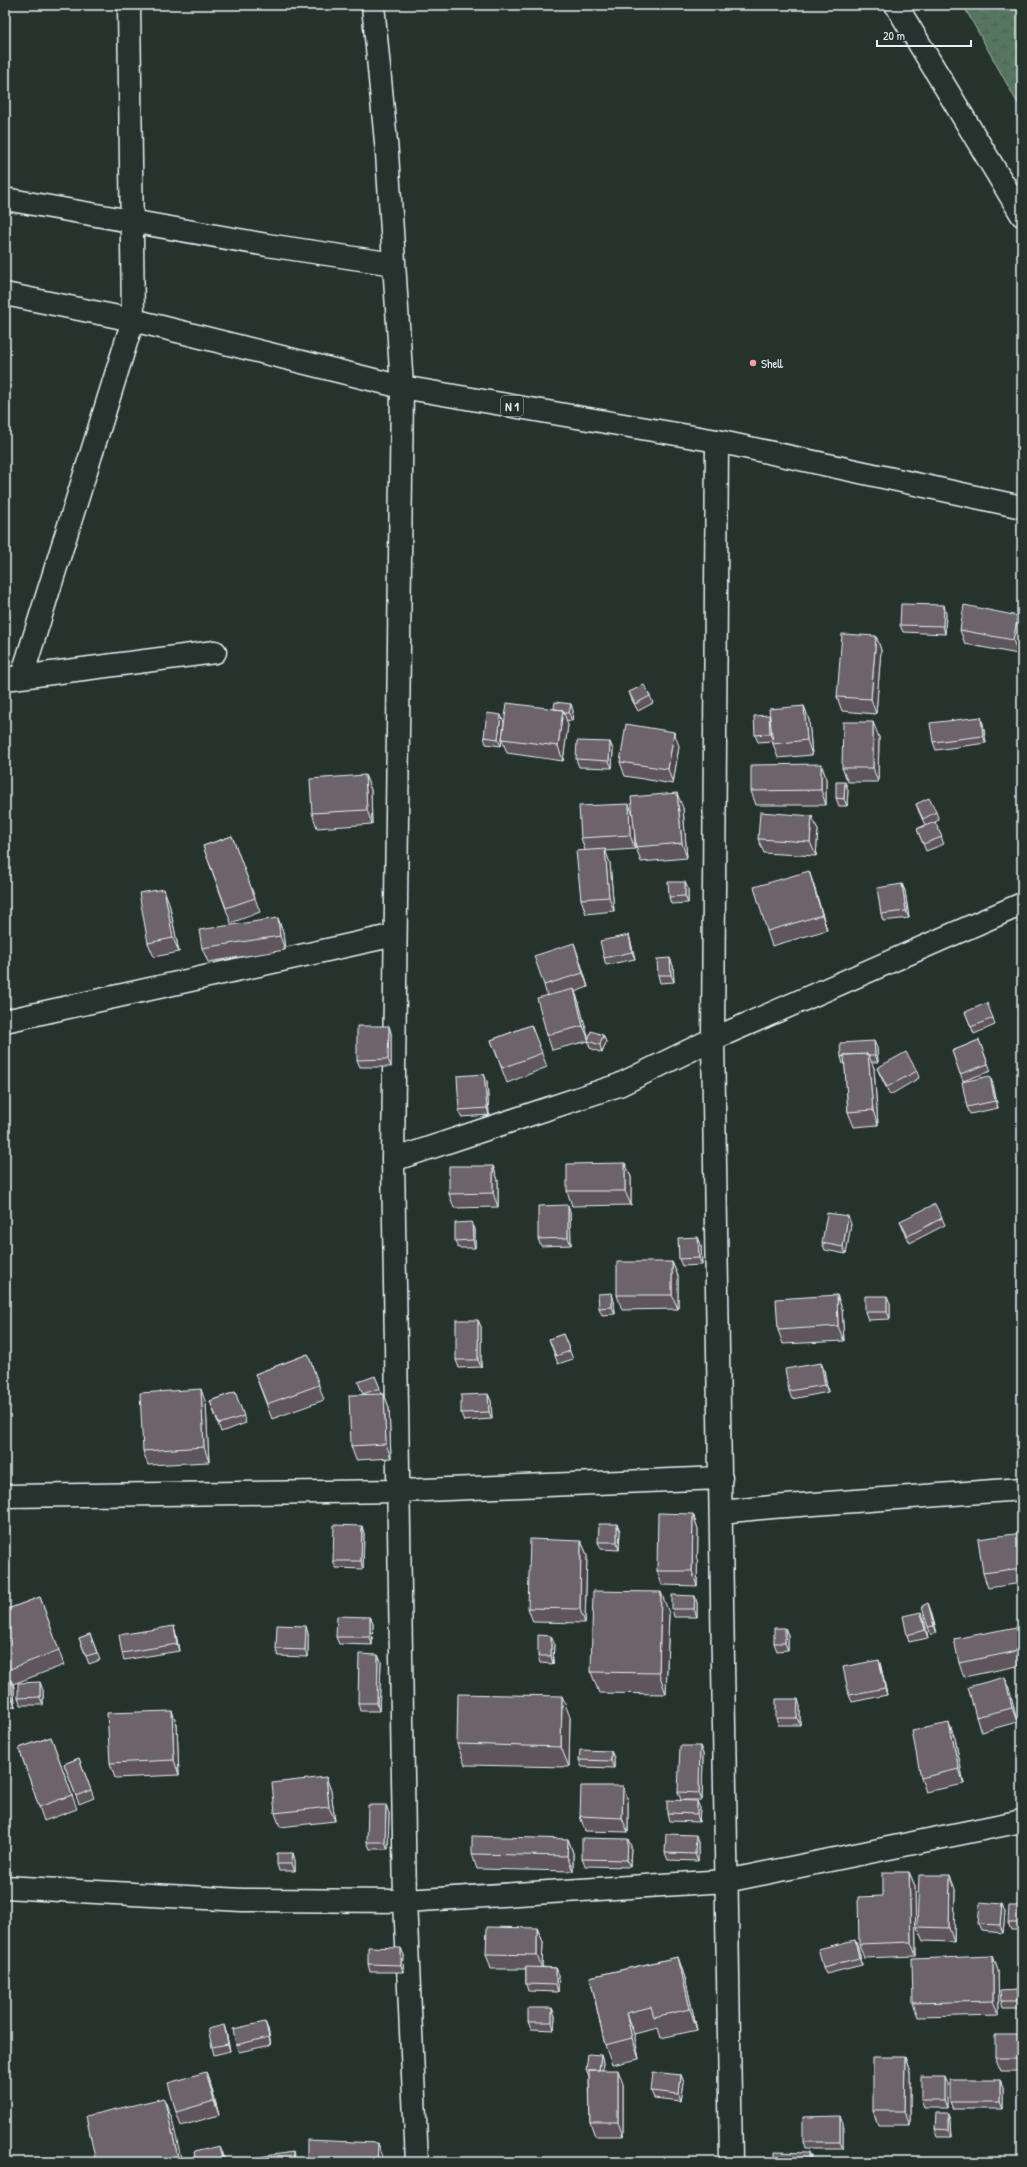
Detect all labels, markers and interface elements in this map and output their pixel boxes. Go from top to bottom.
scale bar [877,22,971,48]
text: 20 m [883,27,905,44]
place label: Shell [761,354,784,372]
marker: Shell [748,358,758,368]
road number: N 1 [501,396,523,416]

